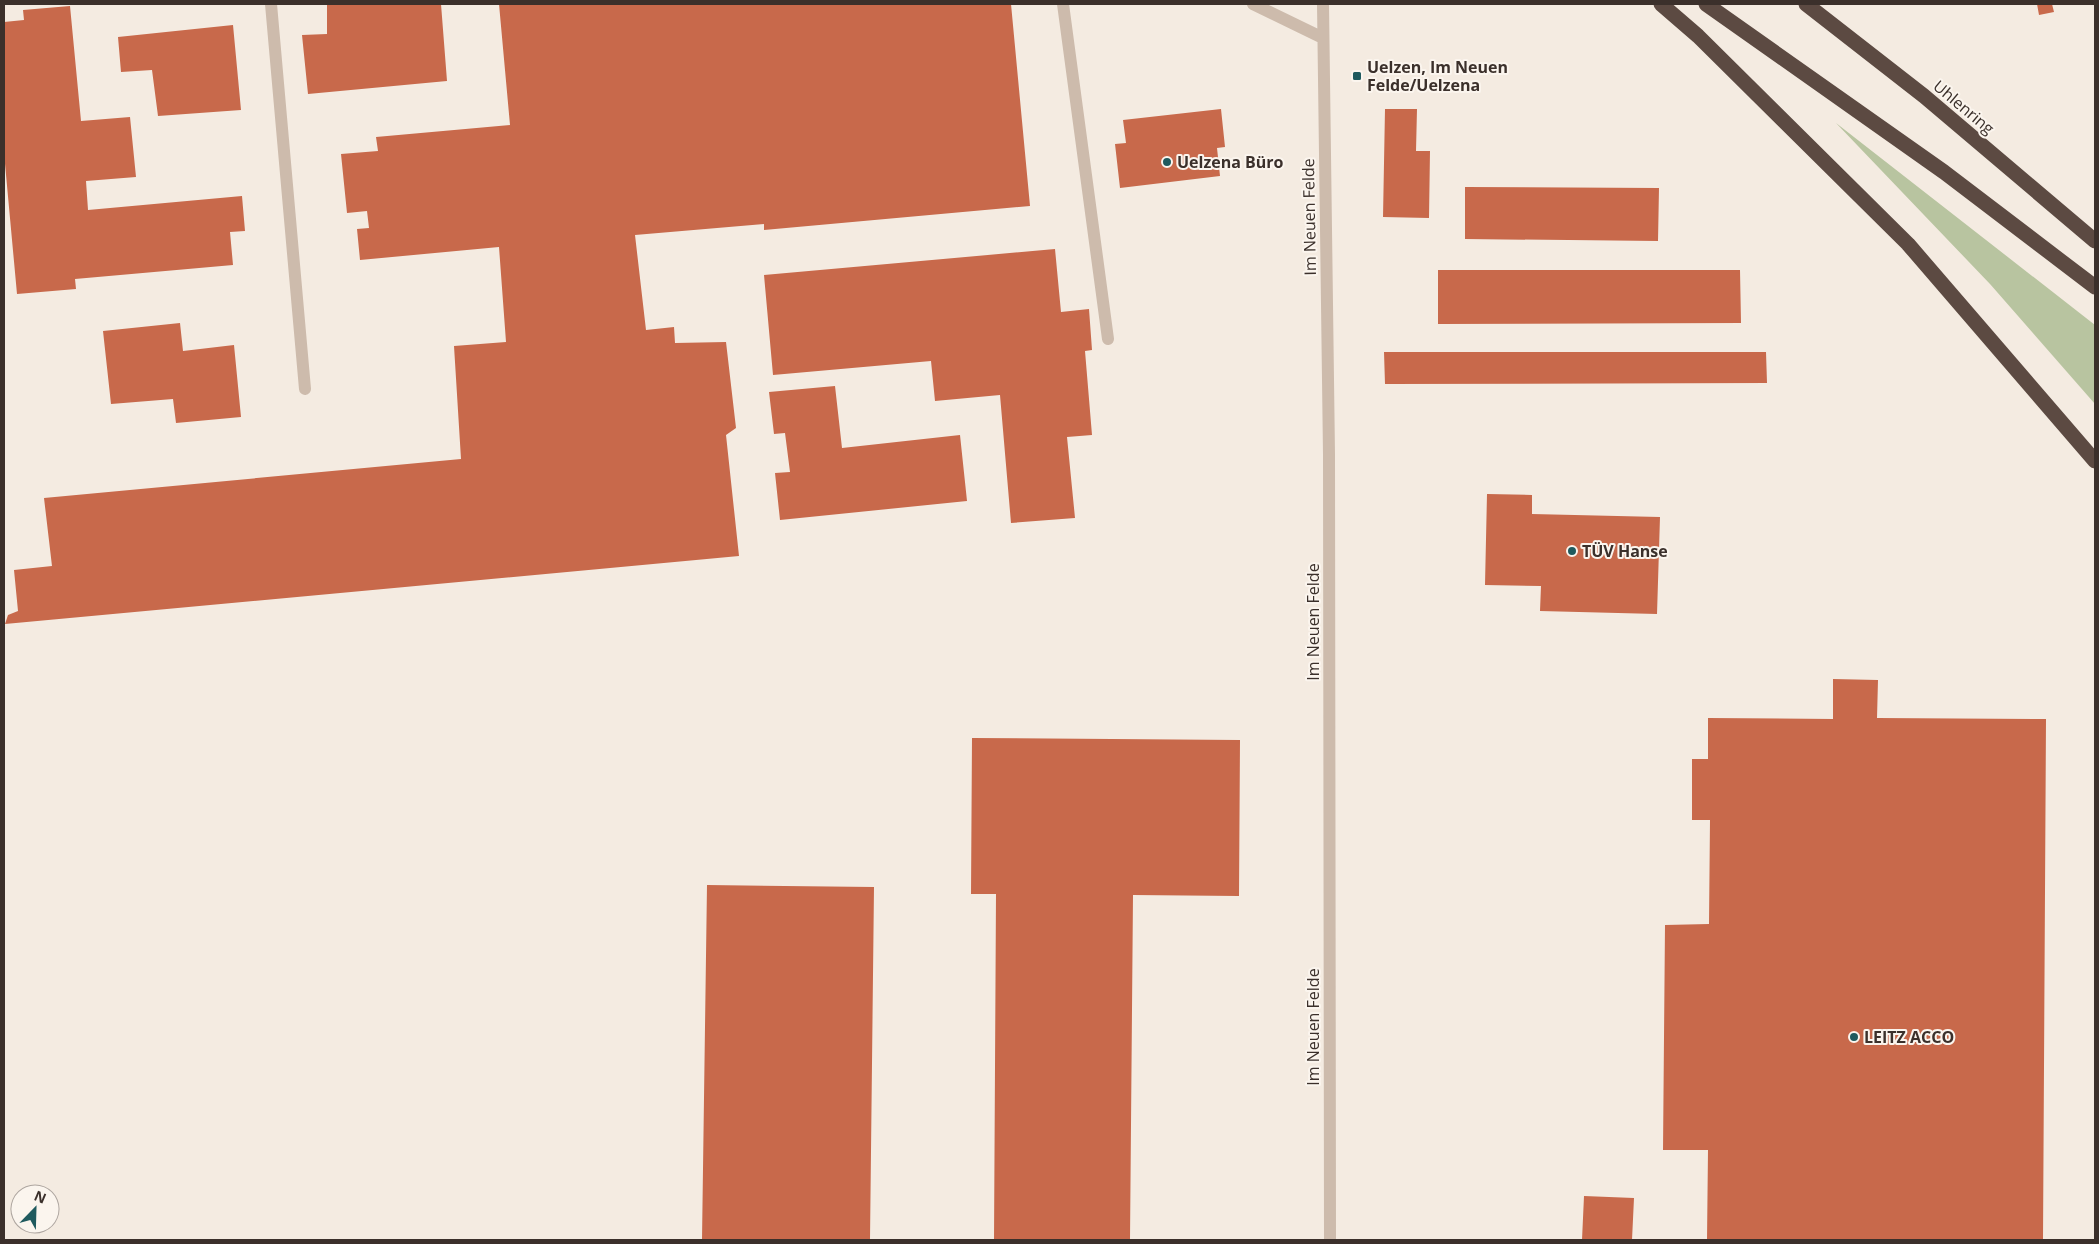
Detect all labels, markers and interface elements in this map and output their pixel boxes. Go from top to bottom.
place label: Uelzen, Im Neuen Felde/Uelzena [1367,56,1508,96]
marker: Uelzen, Im Neuen Felde/Uelzena [1351,70,1363,82]
street label: Uhlenring [1929,75,1999,139]
place label: Uelzena Büro [1177,151,1284,173]
marker: Uelzena Büro [1161,156,1173,168]
street label: Im Neuen Felde [1297,158,1321,276]
place label: TÜV Hanse [1582,540,1668,562]
marker: TÜV Hanse [1566,545,1578,557]
street label: Im Neuen Felde [1302,563,1324,681]
street label: Im Neuen Felde [1302,968,1324,1086]
place label: LEITZ ACCO [1864,1026,1954,1048]
marker: LEITZ ACCO [1848,1031,1860,1043]
north arrow [10,1184,60,1234]
text: N [31,1186,49,1208]

